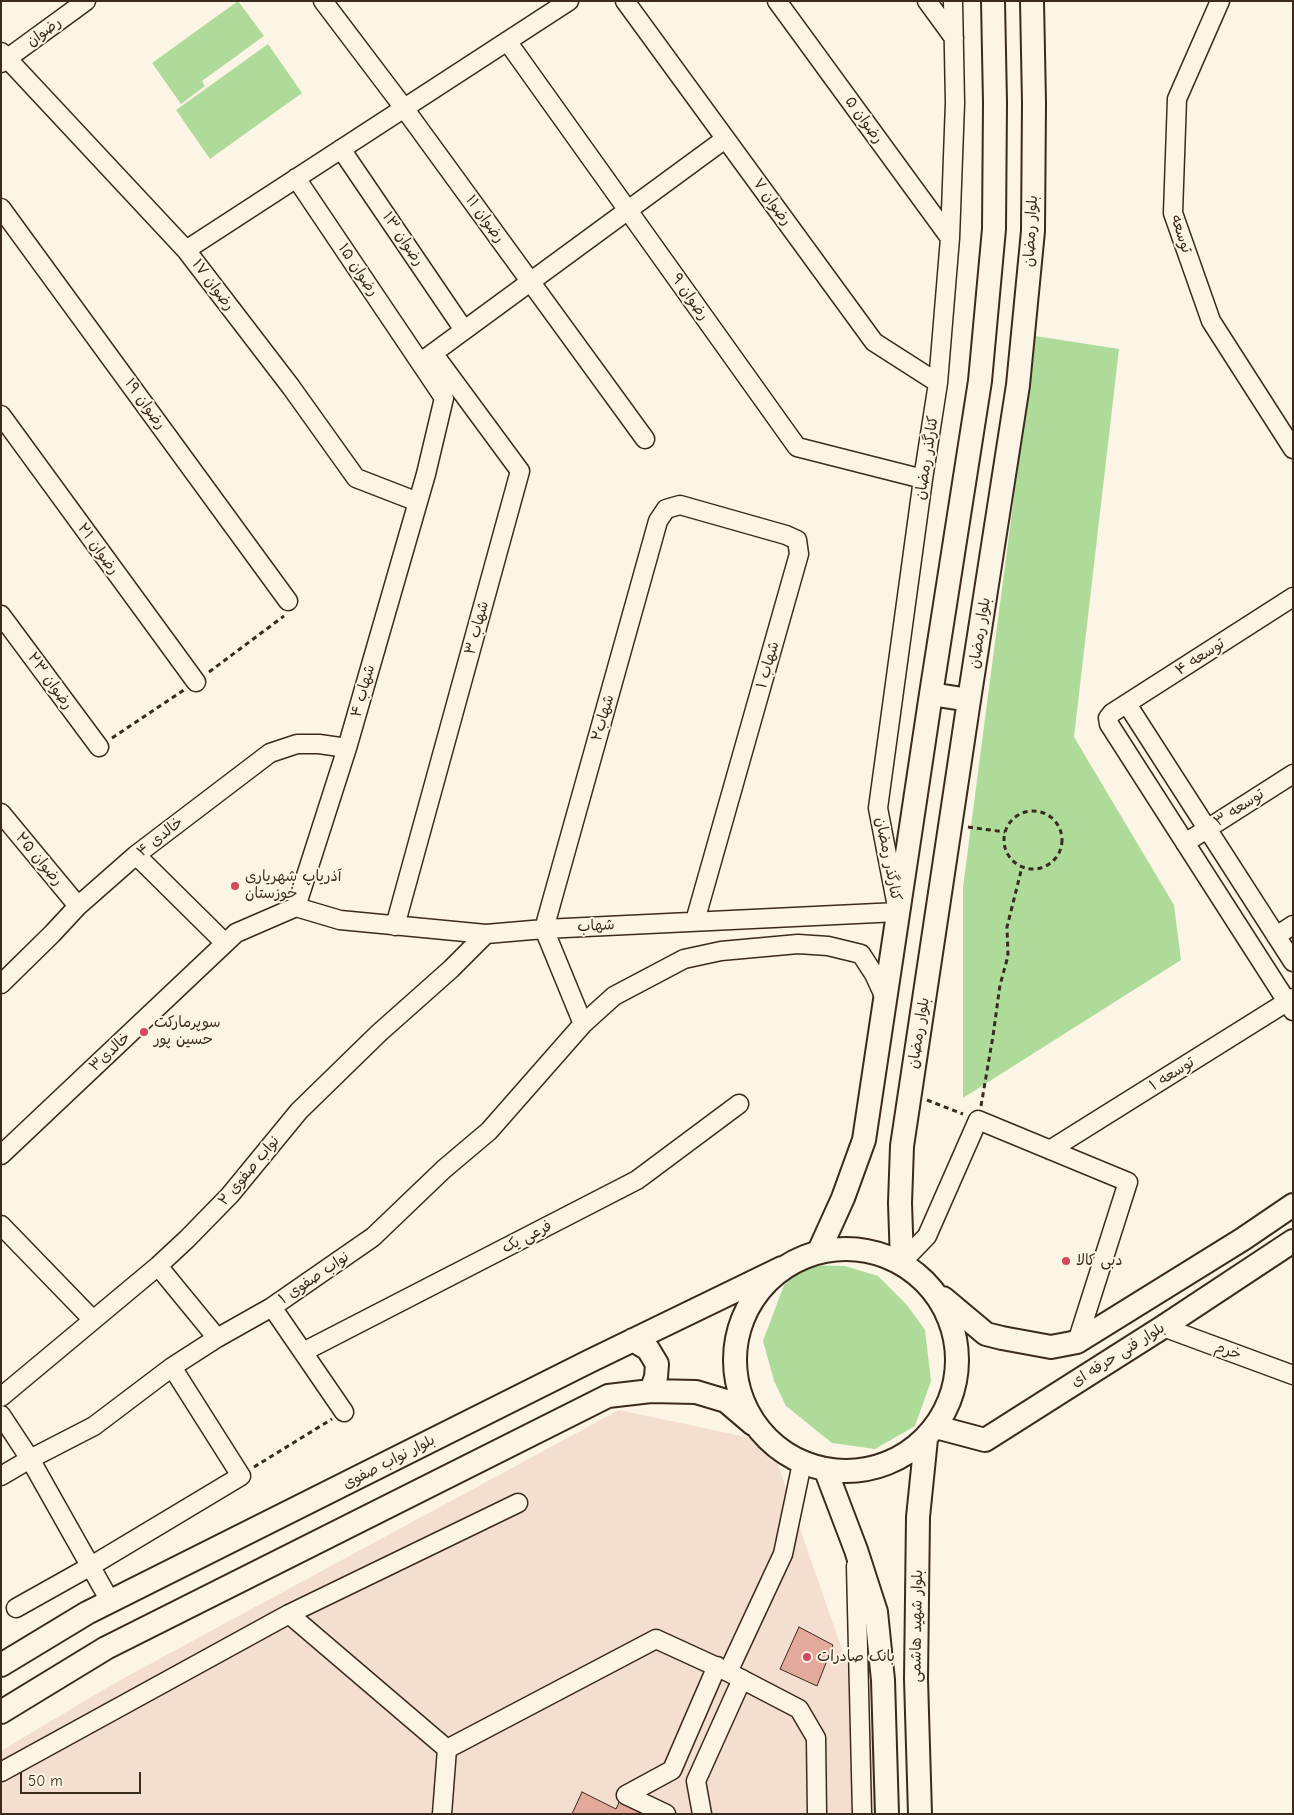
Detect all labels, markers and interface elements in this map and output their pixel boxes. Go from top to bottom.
street label: رضوان [23,13,65,51]
street label: رضوان ۵ [841,93,887,147]
street label: رضوان ۷ [749,175,795,229]
street label: رضوان ۱۱ [462,192,508,246]
street label: بلوار رمضان [1020,195,1042,267]
street label: رضوان ۱۳ [378,209,428,269]
street label: توسعه [1166,213,1196,255]
street label: رضوان ۱۵ [334,240,382,300]
street label: رضوان ۱۷ [188,256,238,314]
street label: رضوان ۹ [667,270,713,324]
street label: رضوان ۱۹ [121,375,169,433]
street label: کنارگذر رمضان [911,415,943,501]
street label: رضوان ۲۱ [73,520,123,578]
street label: بلوار رمضان [965,596,995,670]
street label: شهاب ۳ [461,599,493,657]
street label: توسعه ۴ [1172,634,1228,680]
street label: شهاب ۱ [753,639,783,691]
street label: رضوان ۲۳ [23,649,77,713]
street label: شهاب ۴ [347,663,379,719]
street label: شهاب۲ [588,693,618,743]
street label: توسعه ۳ [1211,785,1267,831]
street label: خالدی ۴ [133,813,187,861]
street label: کنارگذر رمضان [871,816,905,902]
street label: رضوان ۲۵ [12,829,66,889]
place label: آذریاپ شهریاری خوزستان [245,868,341,903]
marker: آذریاپ شهریاری خوزستان [229,880,241,892]
street label: شهاب [577,916,615,936]
street label: بلوار رمضان [904,996,934,1070]
place label: سوپرمارکت حسین پور [154,1014,221,1049]
marker: سوپرمارکت حسین پور [138,1026,150,1038]
street label: خالدی۳ [86,1028,134,1076]
street label: توسعه ۱ [1146,1053,1198,1095]
street label: نواب صفوی ۲ [215,1132,283,1210]
street label: فرعی یک [499,1217,555,1257]
street label: نواب صفوی ۱ [275,1248,353,1308]
place label: دبی کالا [1076,1252,1123,1270]
marker: دبی کالا [1060,1255,1072,1267]
street label: بلوار فنی حرفه ای [1068,1319,1168,1391]
street label: خرم [1212,1338,1244,1364]
street label: بلوار نواب صفوی [340,1431,438,1493]
street label: بلوار شهید هاشمی [907,1569,927,1683]
place label: بانک صادرات [817,1648,895,1666]
marker: بانک صادرات [801,1651,813,1663]
scale bar [22,1762,144,1794]
text: 50 m [28,1772,63,1790]

